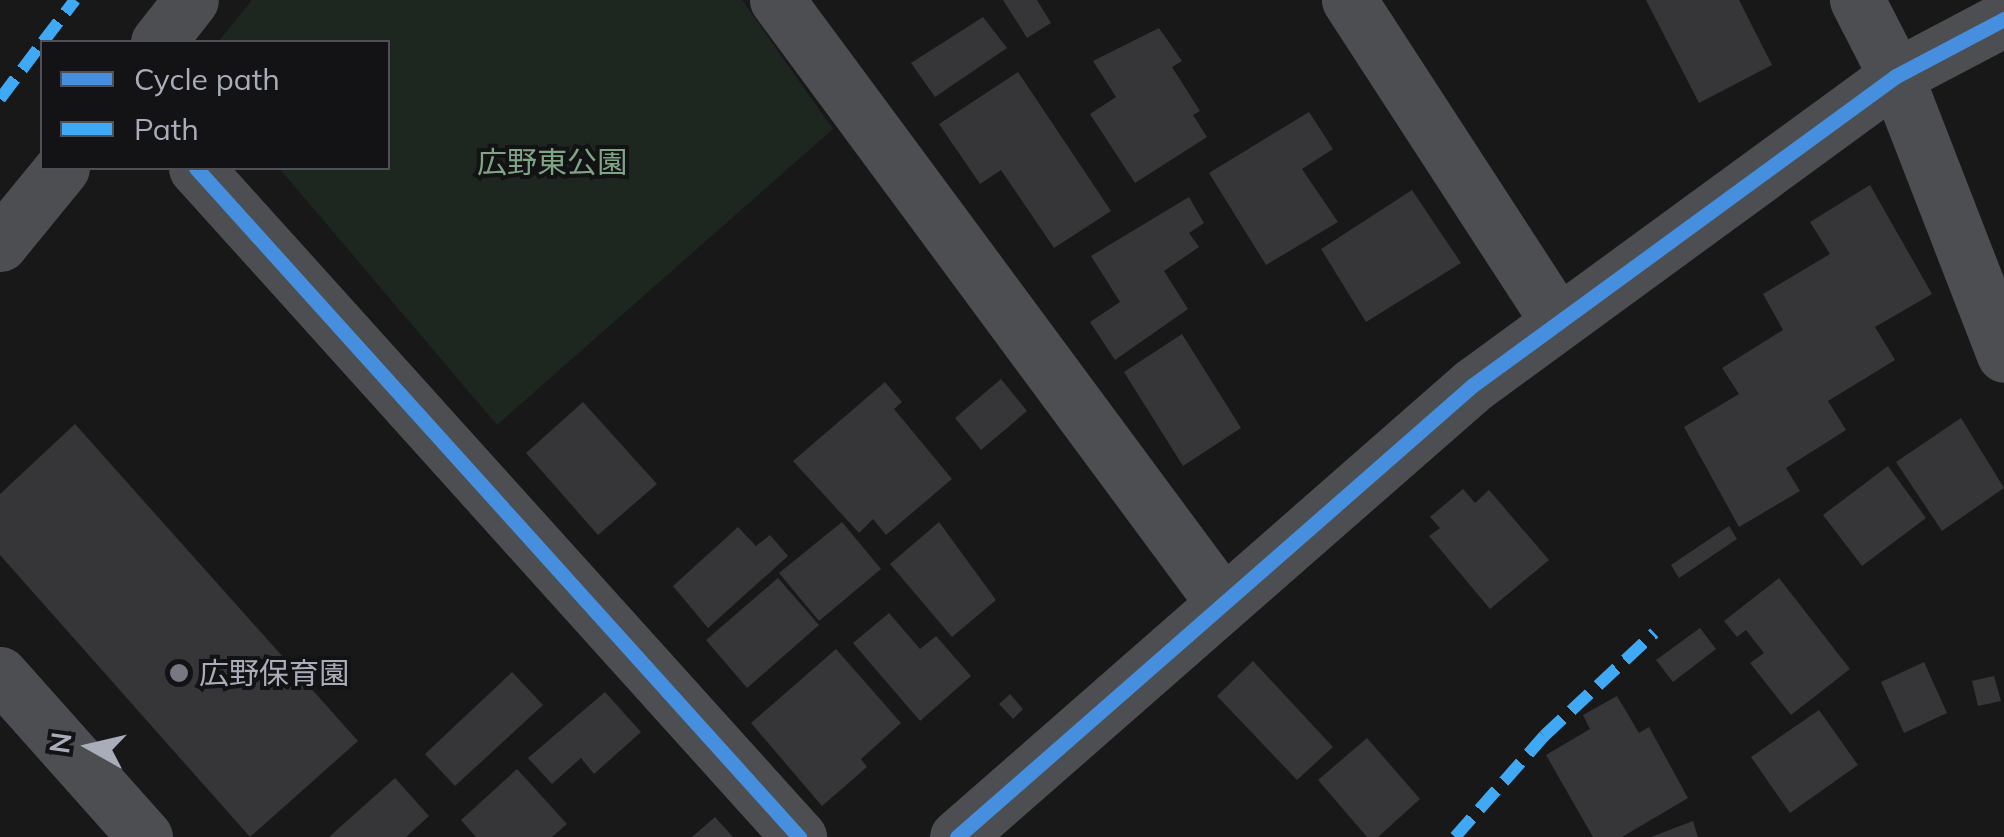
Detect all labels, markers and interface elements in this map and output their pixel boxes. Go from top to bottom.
legend [40,40,390,170]
text: Cycle path [134,60,280,98]
text: Path [134,110,199,148]
park label: 広野東公園 [477,144,627,180]
place label: 広野保育園 [199,655,349,691]
marker: 広野保育園 [168,662,190,684]
north arrow [40,697,140,797]
text: N [41,730,79,756]

